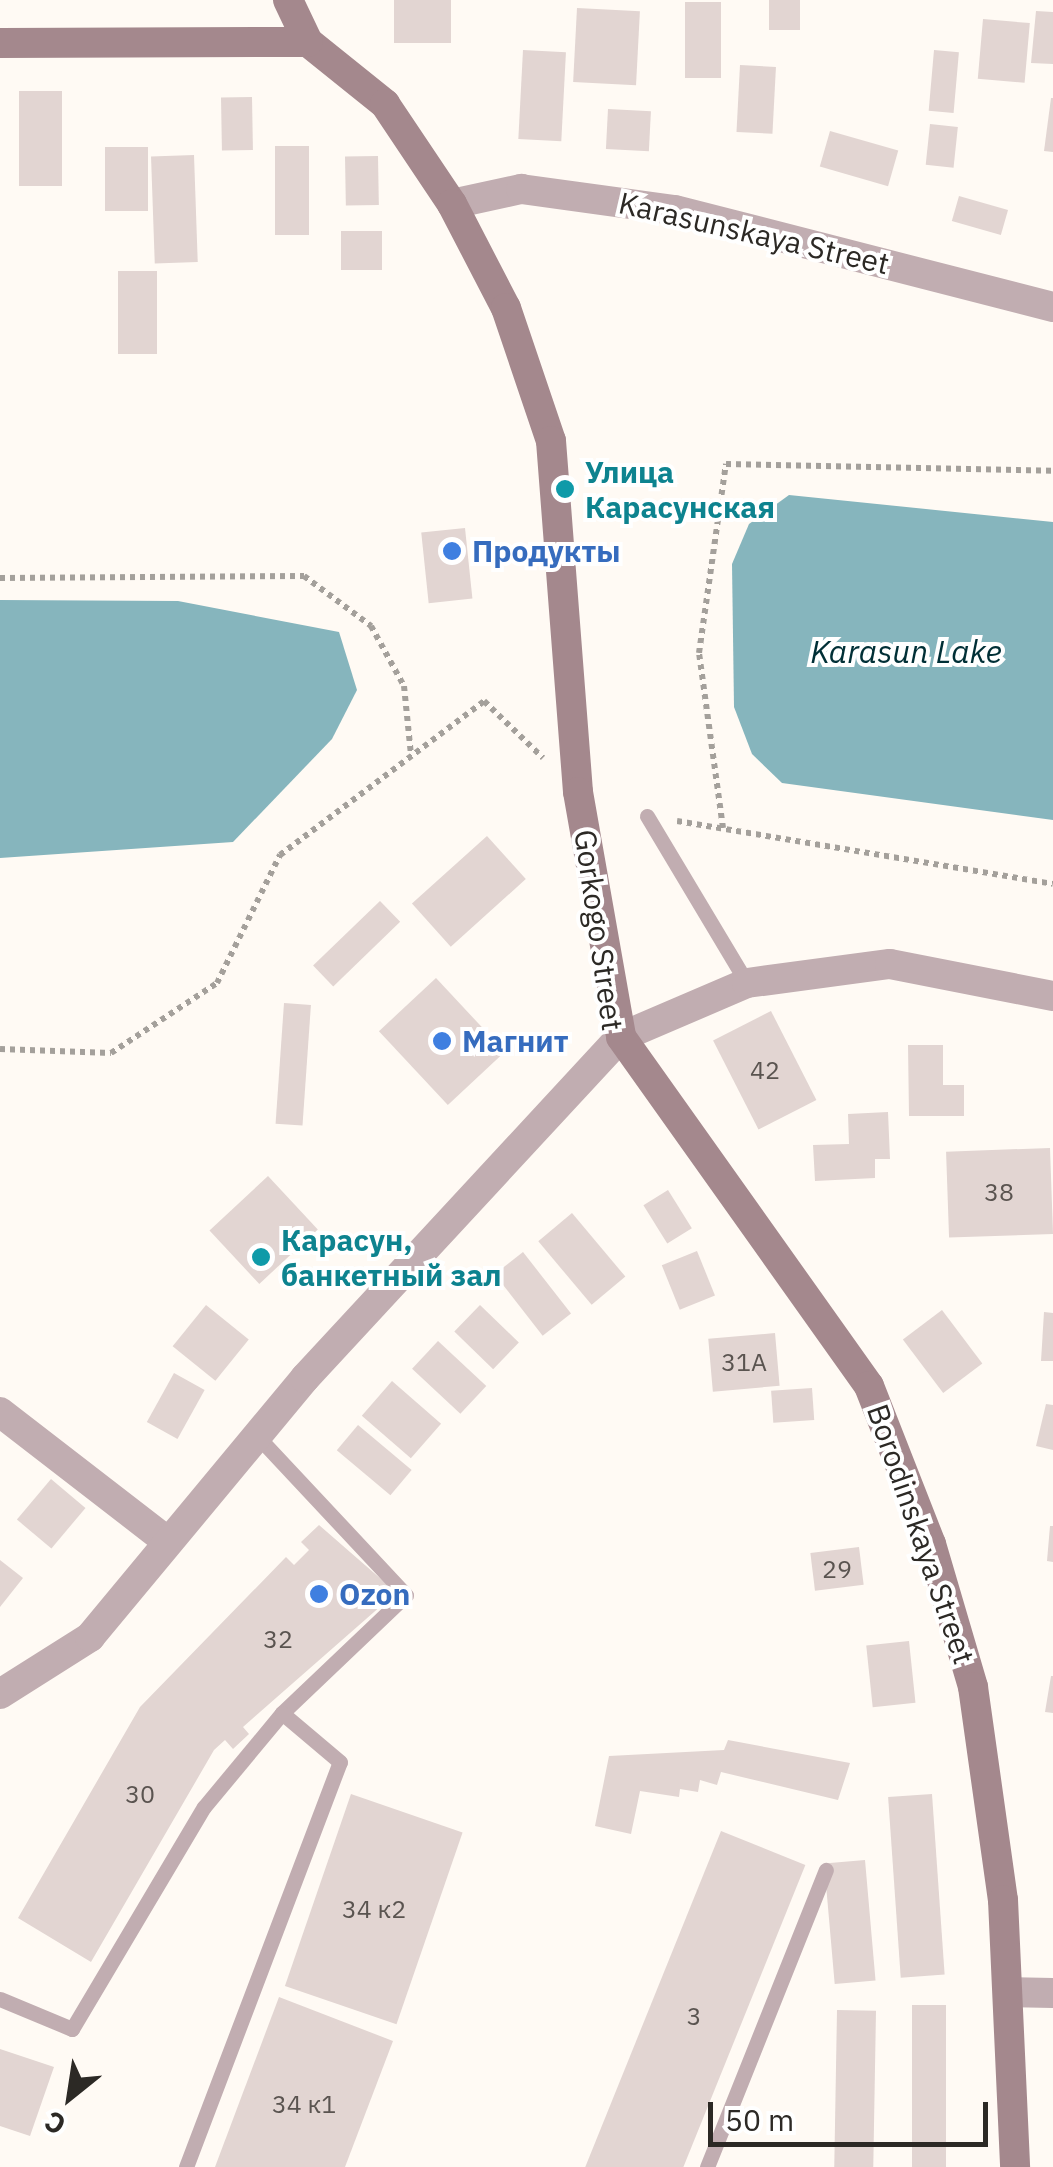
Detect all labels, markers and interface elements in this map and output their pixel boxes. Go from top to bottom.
street label: Karasunskaya Street [615,184,893,282]
place label: Улица Карасунская [585,454,775,524]
marker: Улица Карасунская [554,478,576,500]
place label: Продукты [472,533,620,569]
marker: Продукты [441,540,463,562]
water label: Karasun Lake [810,632,1002,670]
street label: Gorkogo Street [567,827,631,1033]
place label: Магнит [462,1023,568,1059]
marker: Магнит [431,1030,453,1052]
house number: 42 [750,1055,780,1085]
house number: 38 [984,1177,1014,1207]
place label: Карасун, банкетный зал [281,1222,502,1292]
marker: Карасун, банкетный зал [250,1246,272,1268]
house number: 31А [721,1347,767,1377]
street label: Borodinskaya Street [860,1400,982,1668]
house number: 29 [822,1554,852,1584]
place label: Ozon [339,1576,410,1612]
marker: Ozon [308,1583,330,1605]
house number: 32 [263,1624,293,1654]
house number: 30 [125,1779,155,1809]
house number: 34 к2 [342,1894,406,1924]
house number: 3 [687,2001,701,2031]
north arrow [20,2047,120,2147]
scale bar [713,2082,993,2144]
house number: 34 к1 [272,2089,336,2119]
text: 50 m [725,2100,794,2139]
text: С [38,2103,72,2144]

